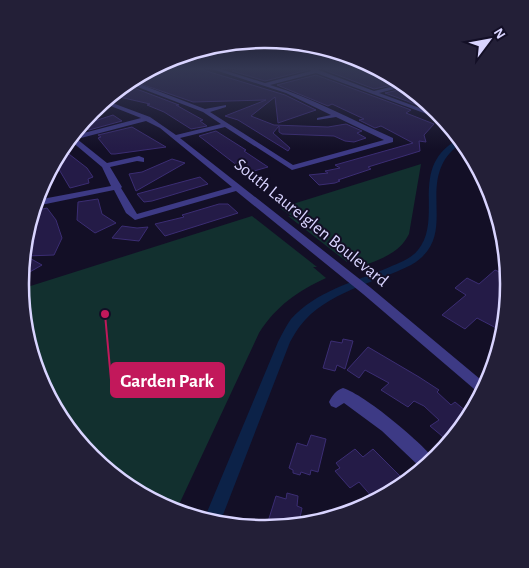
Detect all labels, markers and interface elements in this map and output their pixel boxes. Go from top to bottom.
north arrow [464,15,514,65]
text: N [491,26,508,41]
street label: South Laurelglen Boulevard [231,156,391,290]
callout: Garden Park [111,363,224,397]
text: Garden Park [120,372,214,391]

